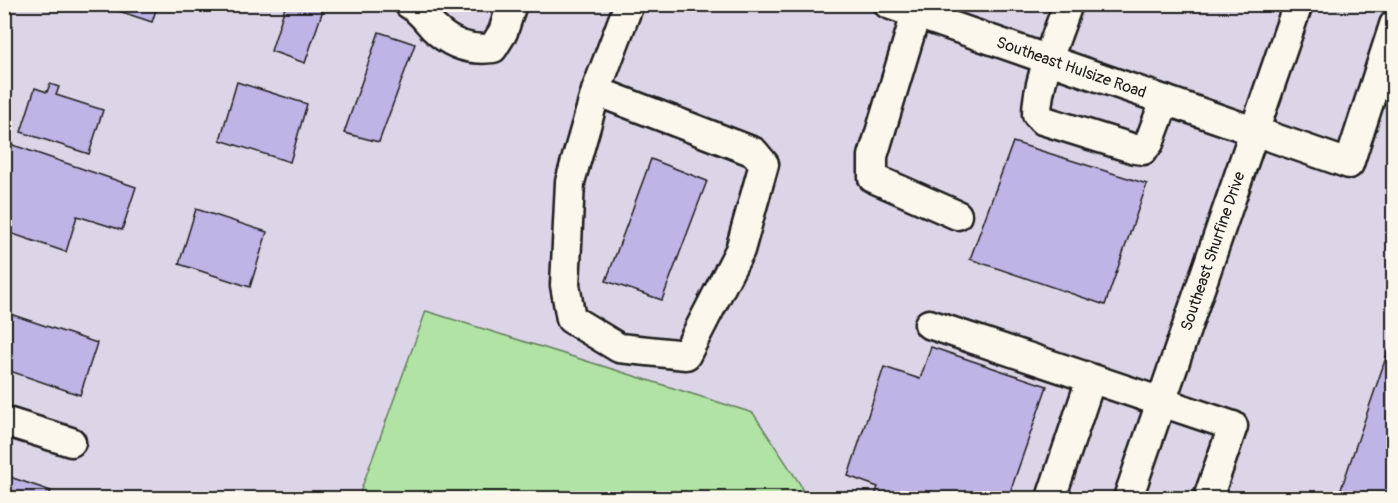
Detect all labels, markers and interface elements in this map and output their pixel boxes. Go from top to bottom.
street label: Southeast Hulsize Road [994,32,1149,103]
street label: Southeast Shurfine Drive [1176,169,1250,333]

